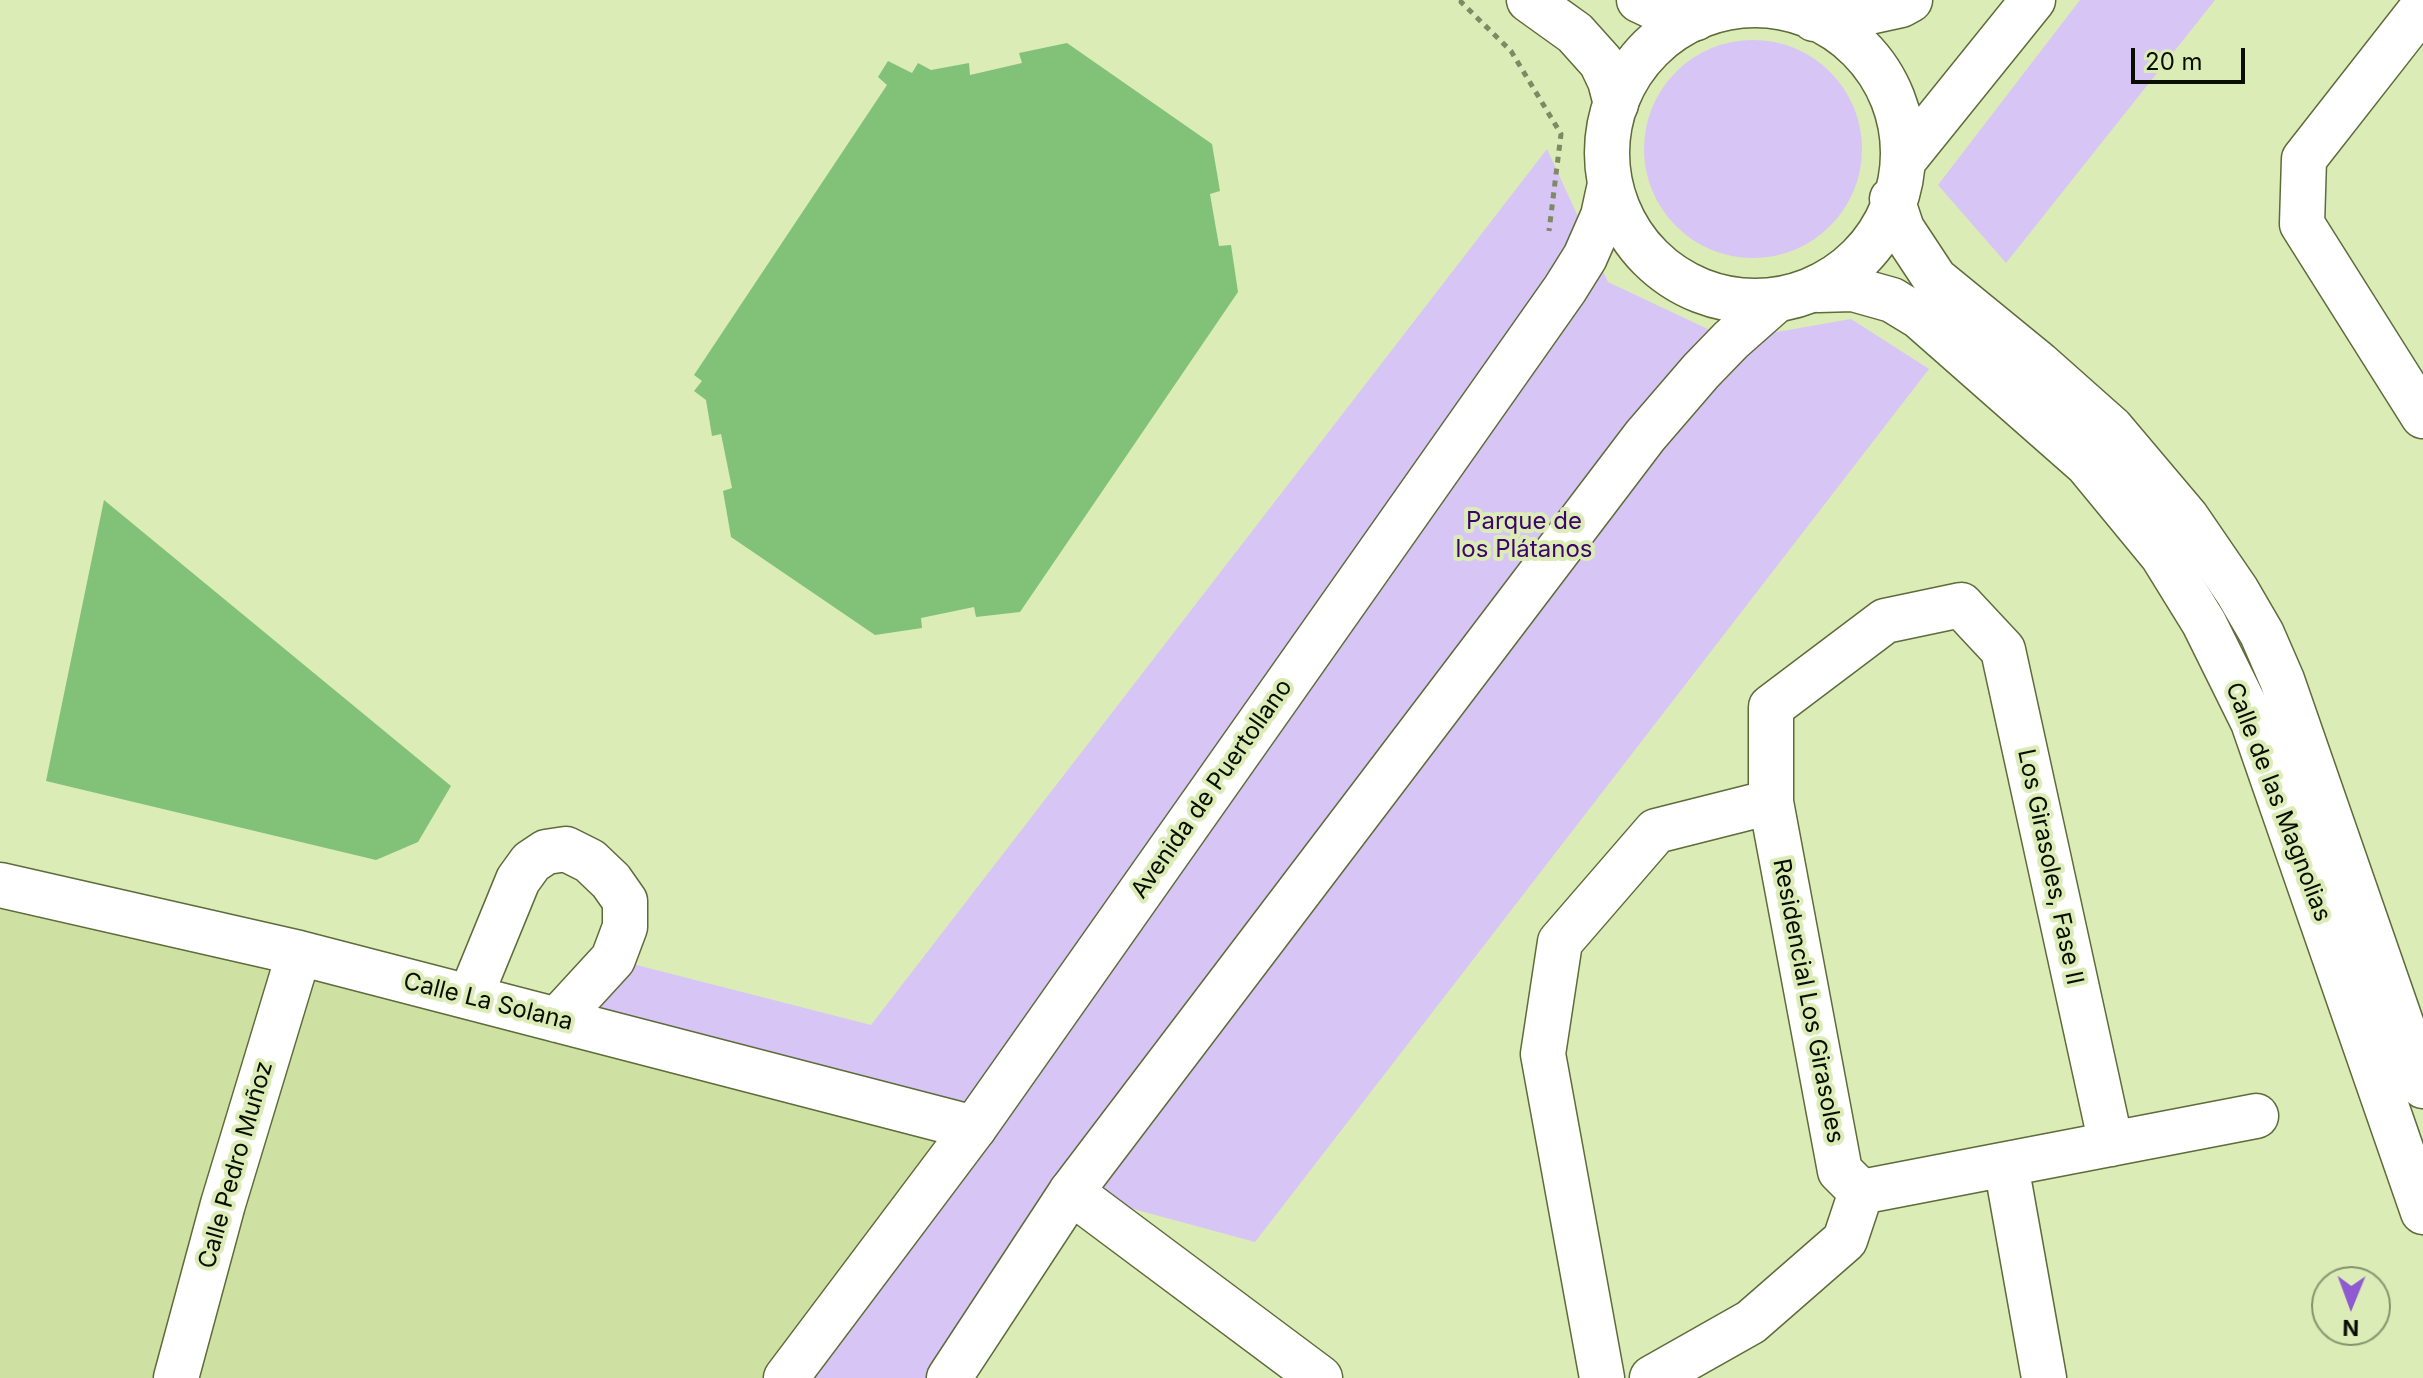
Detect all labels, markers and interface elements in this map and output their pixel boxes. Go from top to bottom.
scale bar [2135,32,2249,82]
text: 20 m [2145,47,2203,76]
park label: Parque de los Plátanos [1456,508,1592,564]
street label: Avenida de Puertollano [1125,674,1299,904]
street label: Calle de las Magnolias [2219,678,2337,926]
street label: Los Girasoles, Fase II [2011,747,2089,987]
street label: Residencial Los Girasoles [1766,856,1850,1146]
street label: Calle La Solana [400,967,576,1037]
street label: Calle Pedro Muñoz [193,1058,279,1272]
north arrow [2311,1266,2391,1346]
text: N [2342,1315,2359,1341]

